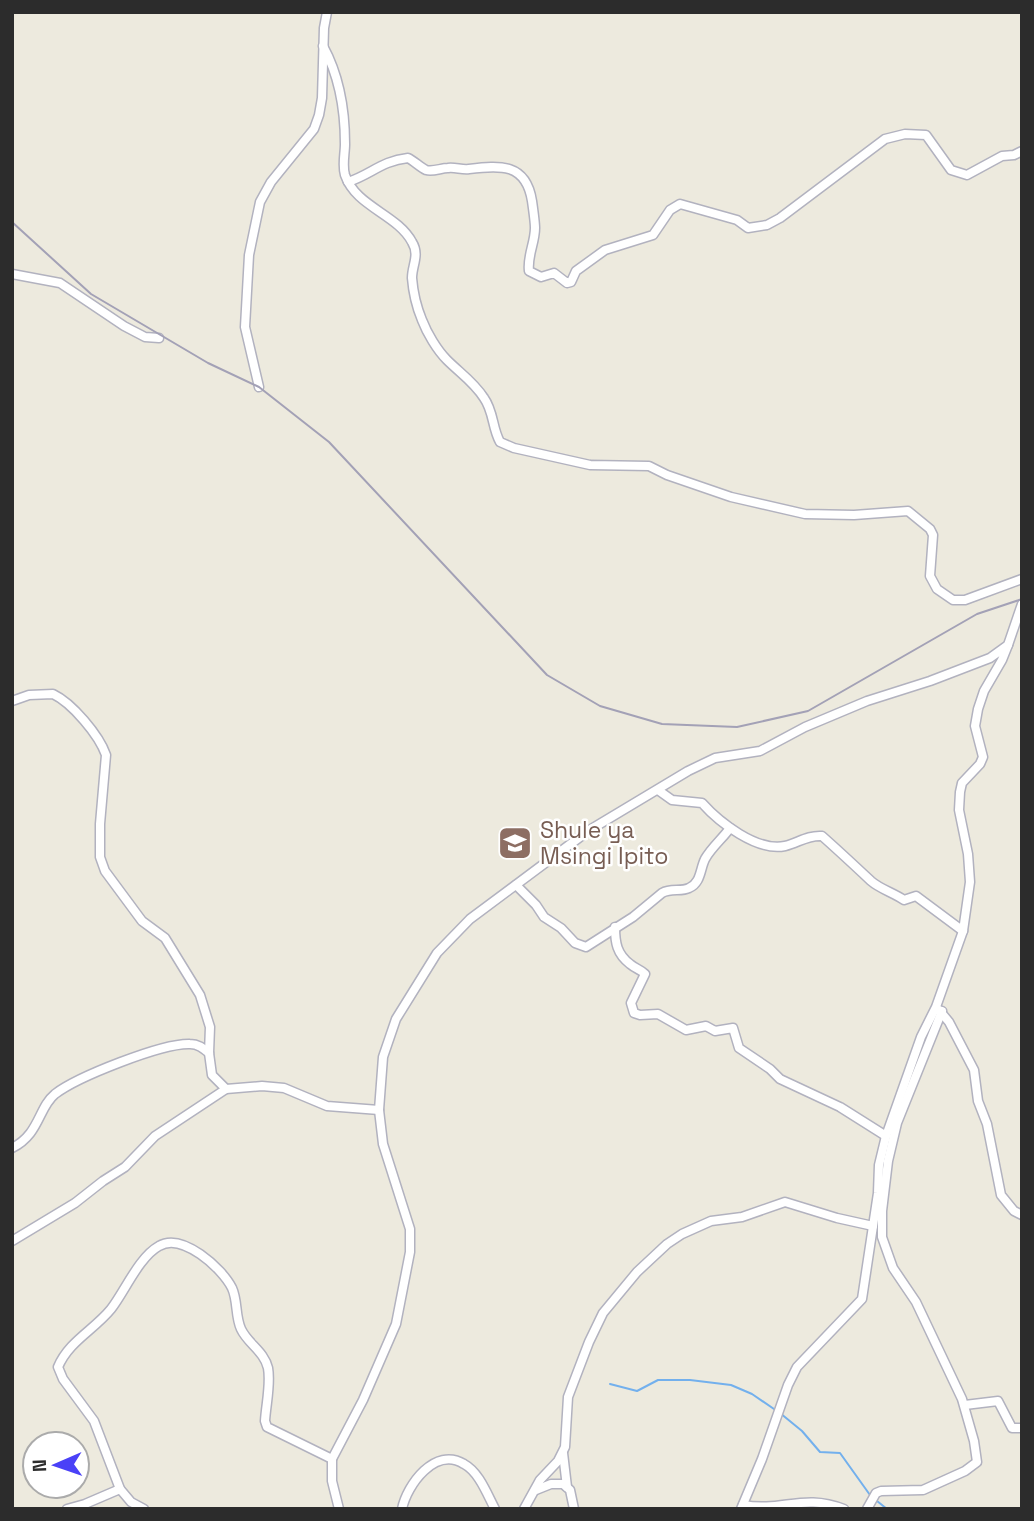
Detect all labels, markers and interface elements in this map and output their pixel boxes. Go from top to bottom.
place label: Shule ya Msingi Ipito [540,815,669,871]
school or university icon: Shule ya Msingi Ipito [496,824,534,862]
north arrow [21,1430,91,1500]
text: N [27,1459,52,1472]

